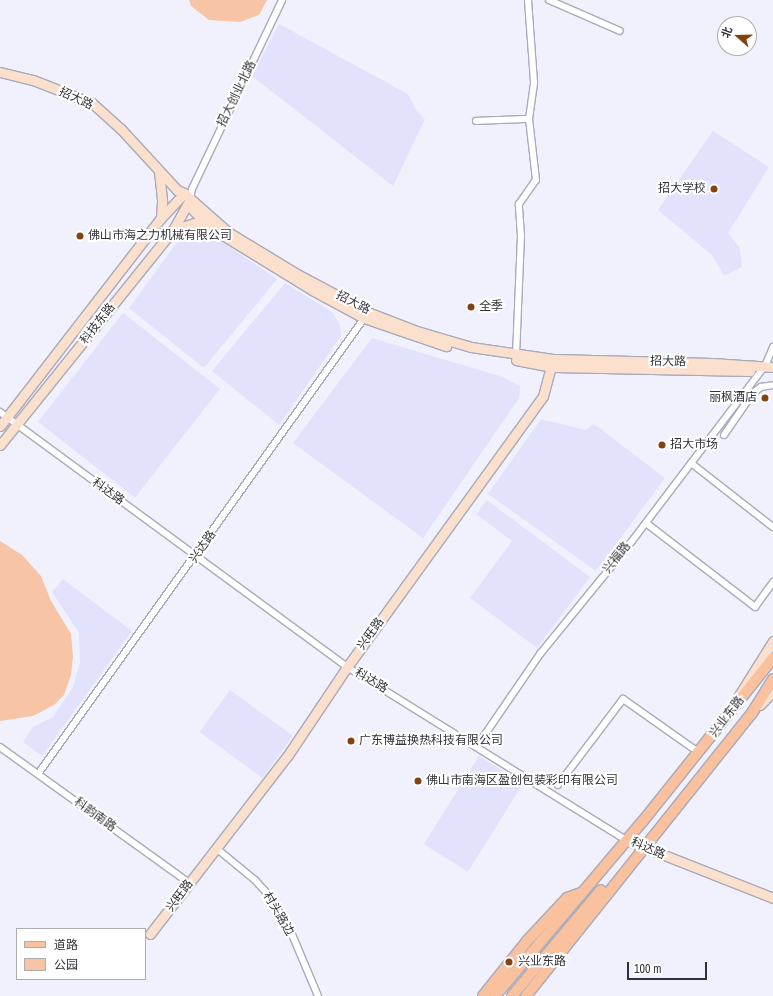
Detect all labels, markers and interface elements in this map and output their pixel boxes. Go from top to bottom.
north arrow [717,16,757,56]
text: 北 [718,25,735,40]
street label: 招大创业北路 [215,58,259,130]
street label: 招大路 [57,85,95,113]
place label: 招大学校 [658,182,706,196]
marker: 招大学校 [709,184,719,194]
place label: 佛山市海之力机械有限公司 [88,229,232,243]
marker: 佛山市海之力机械有限公司 [75,231,85,241]
street label: 招大路 [334,288,372,318]
place label: 全季 [479,300,503,314]
street label: 科技东路 [78,301,118,347]
marker: 全季 [466,302,476,312]
street label: 招大路 [650,354,686,370]
place label: 丽枫酒店 [709,391,757,405]
marker: 丽枫酒店 [760,393,770,403]
place label: 招大市场 [670,438,718,452]
marker: 招大市场 [657,440,667,450]
street label: 科达路 [89,476,127,508]
street label: 兴达路 [187,528,219,566]
street label: 兴福路 [600,539,634,577]
street label: 兴旺路 [355,615,387,653]
street label: 科达路 [352,666,390,696]
street label: 兴业东路 [707,694,747,740]
place label: 广东博益换热科技有限公司 [359,734,503,748]
marker: 广东博益换热科技有限公司 [346,736,356,746]
place label: 佛山市南海区盈创包装彩印有限公司 [426,774,618,788]
marker: 佛山市南海区盈创包装彩印有限公司 [413,776,423,786]
street label: 科韵南路 [71,795,119,835]
street label: 科达路 [629,835,667,863]
street label: 兴旺路 [163,877,197,915]
street label: 村头路边 [259,890,297,938]
legend [16,928,146,980]
text: 道路 [54,937,78,953]
scale bar [629,954,709,980]
place label: 兴业东路 [518,955,566,969]
marker: 兴业东路 [503,956,515,968]
text: 公园 [54,957,78,973]
text: 100 m [634,961,661,977]

